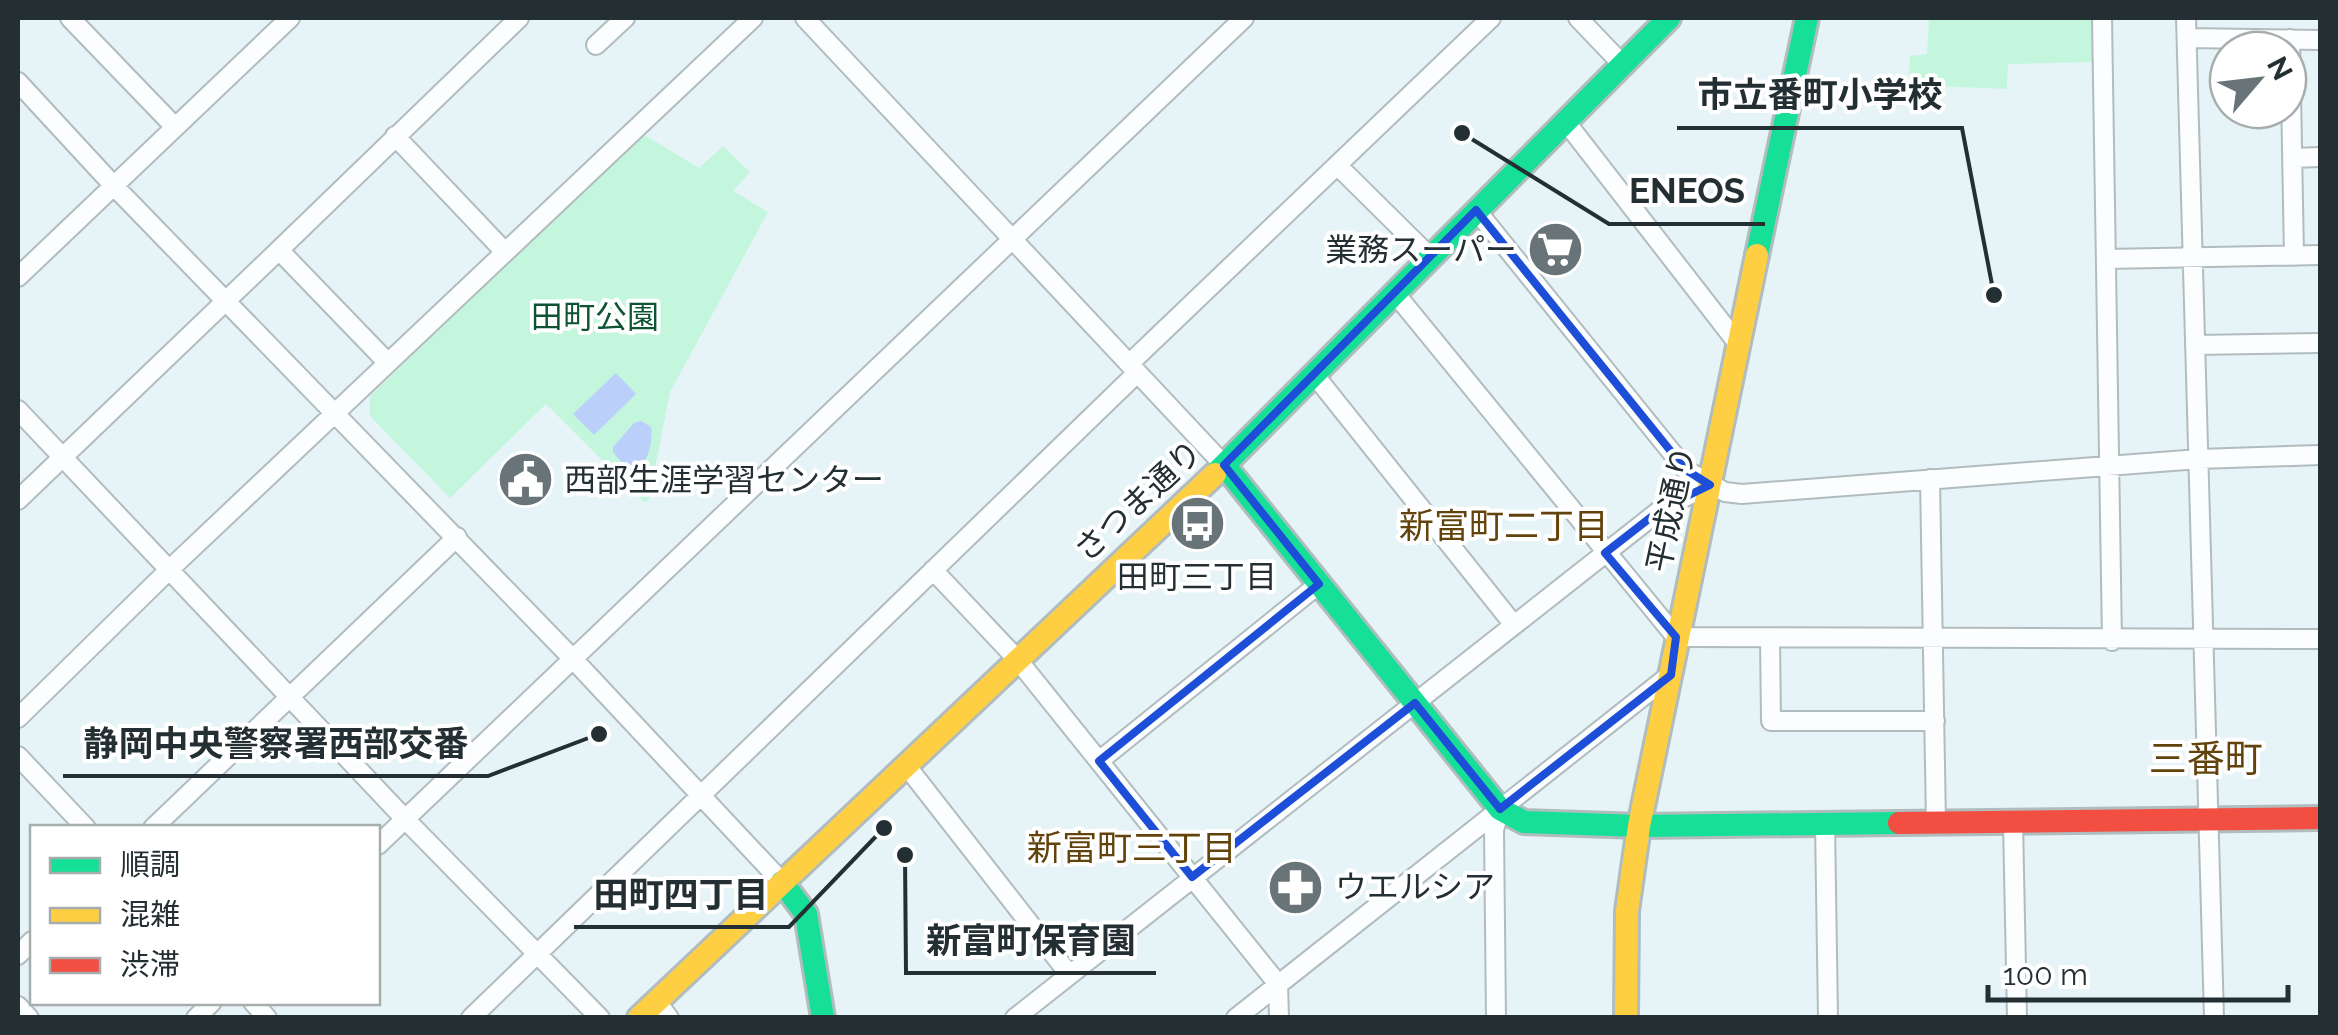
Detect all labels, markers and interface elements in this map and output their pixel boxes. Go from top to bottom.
north arrow [2208,30,2308,130]
text: N [2260,51,2299,86]
callout: 市立番町小学校 [1677,63,1962,128]
text: 市立番町小学校 [1697,74,1943,115]
callout: ENEOS [1609,159,1765,224]
text: ENEOS [1629,170,1745,211]
supermarket icon: 業務スーパー [1526,220,1586,280]
place label: 業務スーパー [1325,231,1517,268]
park label: 田町公園 [531,298,659,335]
street label: さつま通り [1067,433,1209,569]
street label: 平成通り [1639,442,1702,575]
public building icon: 西部生涯学習センター [495,450,555,510]
place label: 西部生涯学習センター [564,461,884,498]
bus stop icon: 田町三丁目 [1167,493,1227,553]
district label: 新富町二丁目 [1399,505,1609,546]
place label: 田町三丁目 [1117,558,1277,595]
callout: 静岡中央警察署西部交番 [63,711,488,776]
text: 静岡中央警察署西部交番 [83,723,469,764]
district label: 三番町 [2149,736,2263,781]
legend [30,825,380,1005]
district label: 新富町三丁目 [1027,827,1237,868]
text: 順調 [120,847,180,882]
pharmacy icon: ウエルシア [1266,857,1326,917]
callout: 田町四丁目 [574,862,789,927]
place label: ウエルシア [1335,868,1495,905]
text: 田町四丁目 [593,874,769,915]
text: 混雑 [120,897,180,932]
callout: 新富町保育園 [906,908,1156,973]
text: 新富町保育園 [926,920,1136,961]
scale bar [1988,940,2288,1002]
text: 渋滞 [120,947,180,982]
text: 100 m [2003,957,2088,992]

